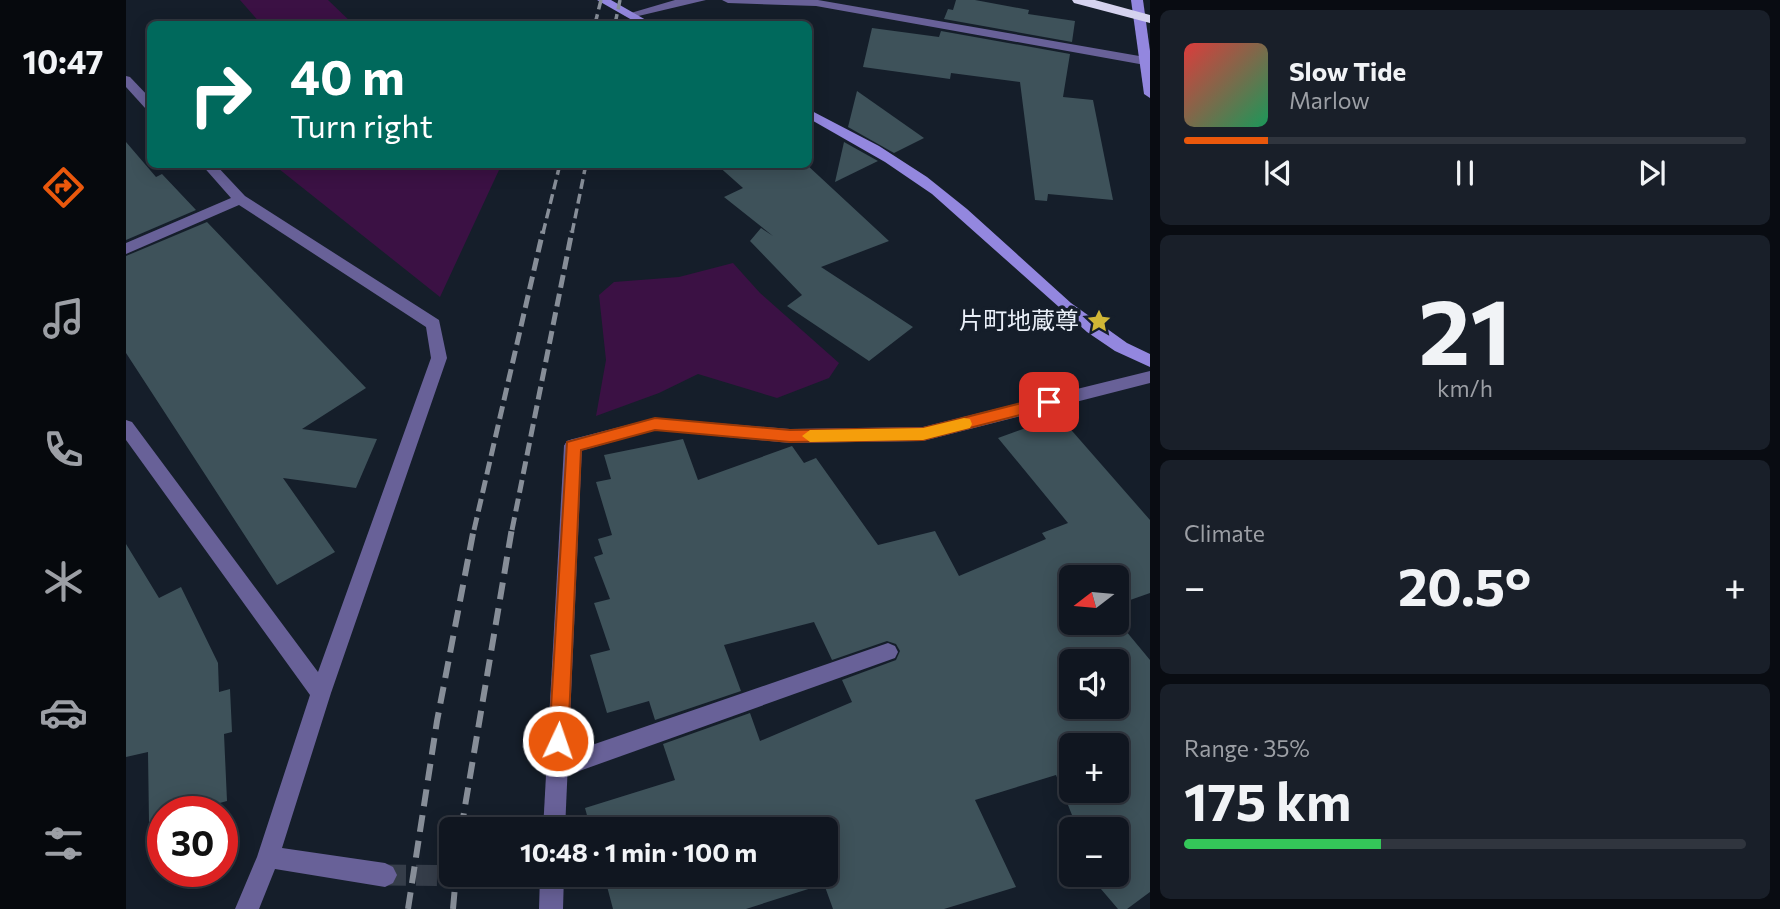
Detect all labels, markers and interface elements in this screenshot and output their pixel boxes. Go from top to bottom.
text: 10:47 [23,41,103,81]
text: 40 m [290,45,405,105]
icon: right [175,49,266,140]
text: Slow Tide [1289,55,1406,86]
text: Marlow [1289,86,1370,114]
text: Turn right [290,105,433,145]
icon: previous [1259,154,1297,192]
icon: pause [1446,154,1484,192]
icon: next [1633,154,1671,192]
icon: directions [39,163,88,212]
text: 21 [1419,272,1511,384]
icon: music [39,294,88,343]
place label: 片町地蔵尊 [959,305,1079,334]
place icon: 片町地蔵尊 [1085,307,1113,335]
pin [1019,372,1079,432]
text: km/h [1437,374,1493,402]
icon: arrive [1030,383,1068,421]
icon: phone [39,425,88,474]
text: Climate [1184,519,1265,547]
text: 20.5° [1398,553,1531,617]
icon: climate [39,557,88,606]
text: − [1184,562,1206,609]
text: + [1724,562,1746,609]
north arrow [1059,565,1129,635]
map controls [1059,565,1129,887]
button: sound [1059,649,1129,719]
icon: car [39,688,88,737]
position arrow [521,704,595,778]
button: + [1059,733,1129,803]
text: Range · 35% [1184,734,1310,762]
text: 175 km [1184,768,1351,832]
speed limit sign: 30 [147,796,238,887]
button: − [1059,817,1129,887]
icon: filters [39,819,88,868]
text: 10:48 · 1 min · 100 m [520,836,757,867]

